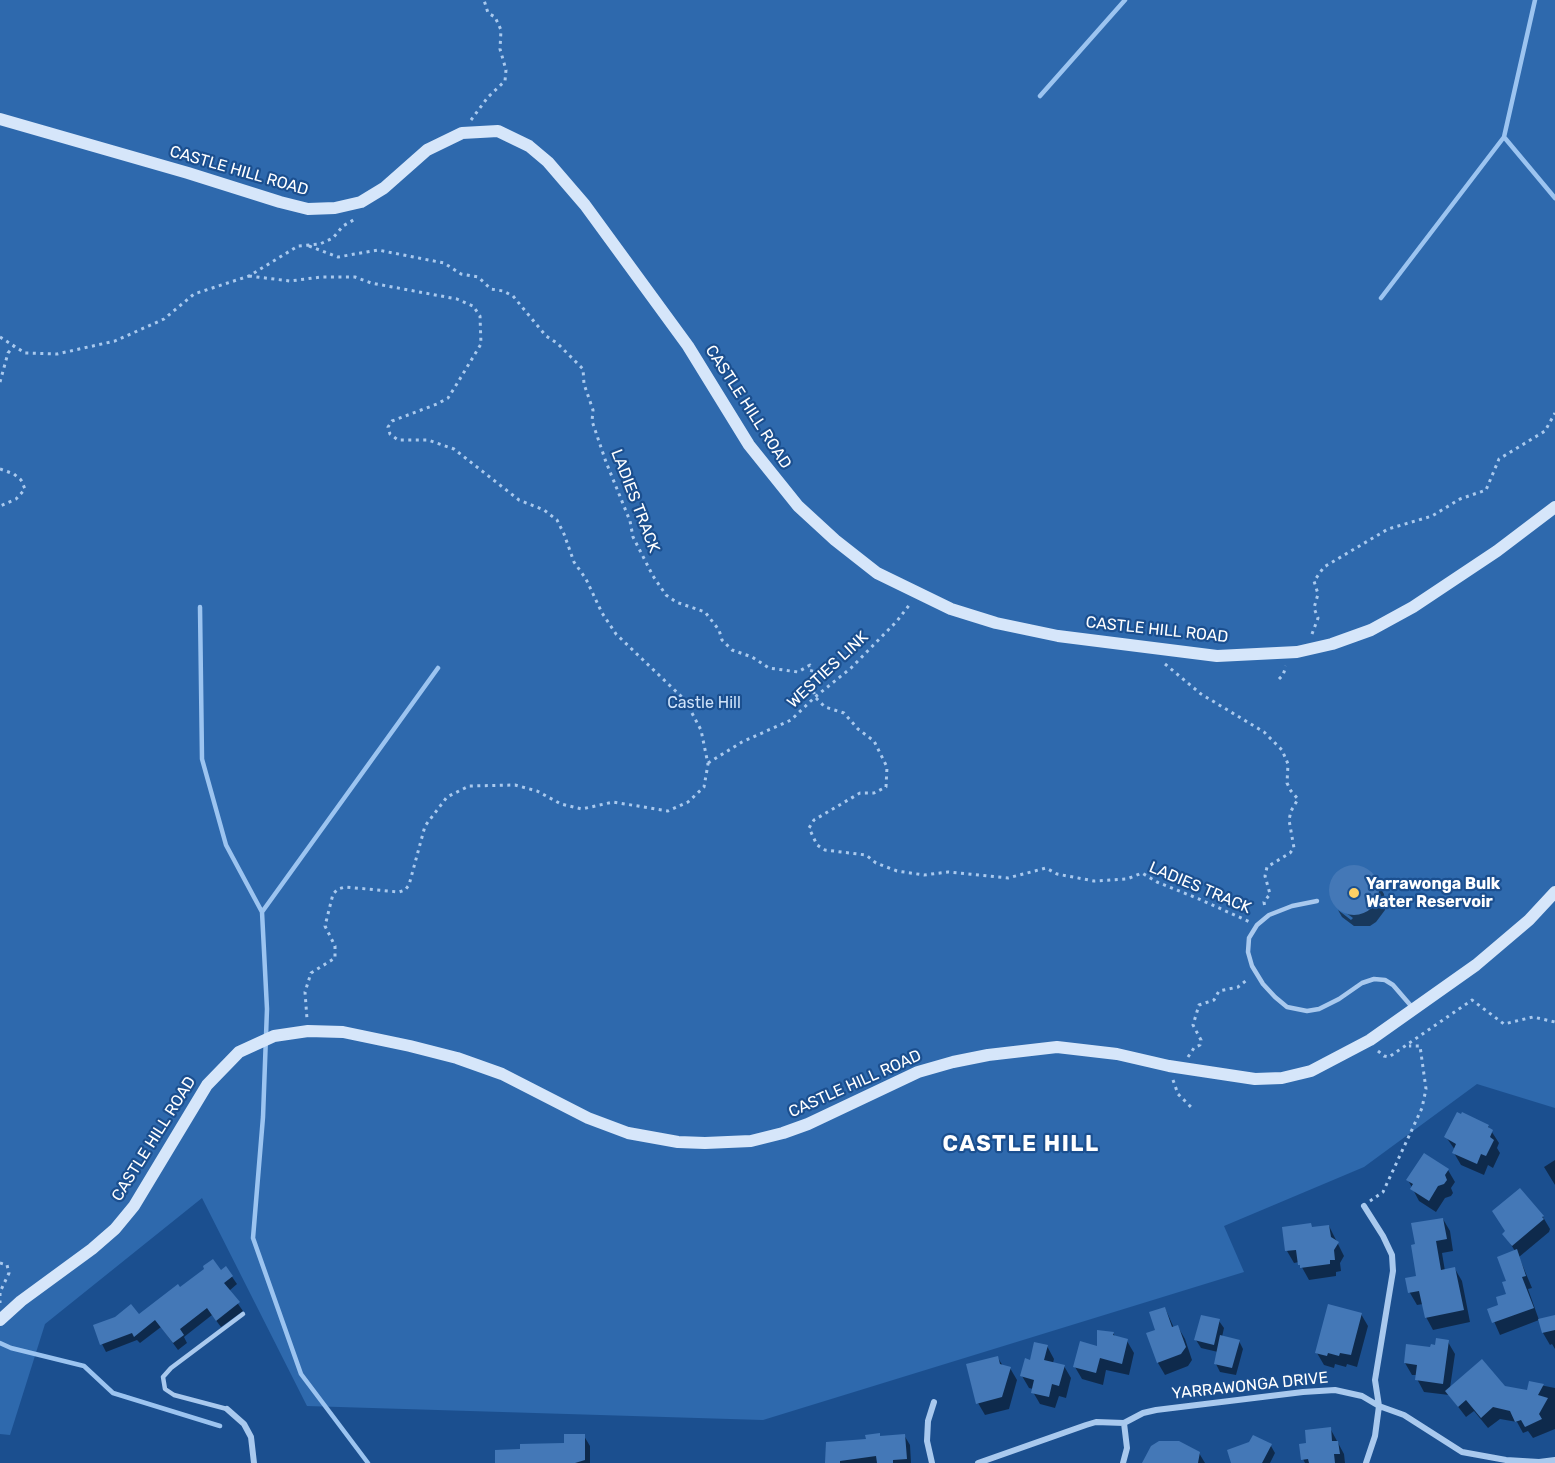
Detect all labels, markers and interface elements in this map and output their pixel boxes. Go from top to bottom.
street label: CASTLE HILL ROAD [167,142,311,200]
street label: CASTLE HILL ROAD [701,342,795,472]
street label: LADIES TRACK [606,447,664,555]
street label: CASTLE HILL ROAD [1085,613,1229,647]
street label: WESTIES LINK [784,628,872,712]
park label: Castle Hill [667,693,741,713]
street label: LADIES TRACK [1146,858,1254,918]
place label: Yarrawonga Bulk Water Reservoir [1366,874,1500,912]
marker: Yarrawonga Bulk Water Reservoir [1347,886,1361,900]
street label: CASTLE HILL ROAD [786,1046,924,1122]
street label: CASTLE HILL ROAD [108,1073,200,1205]
district label: CASTLE HILL [942,1132,1100,1158]
street label: YARRAWONGA DRIVE [1171,1368,1329,1404]

